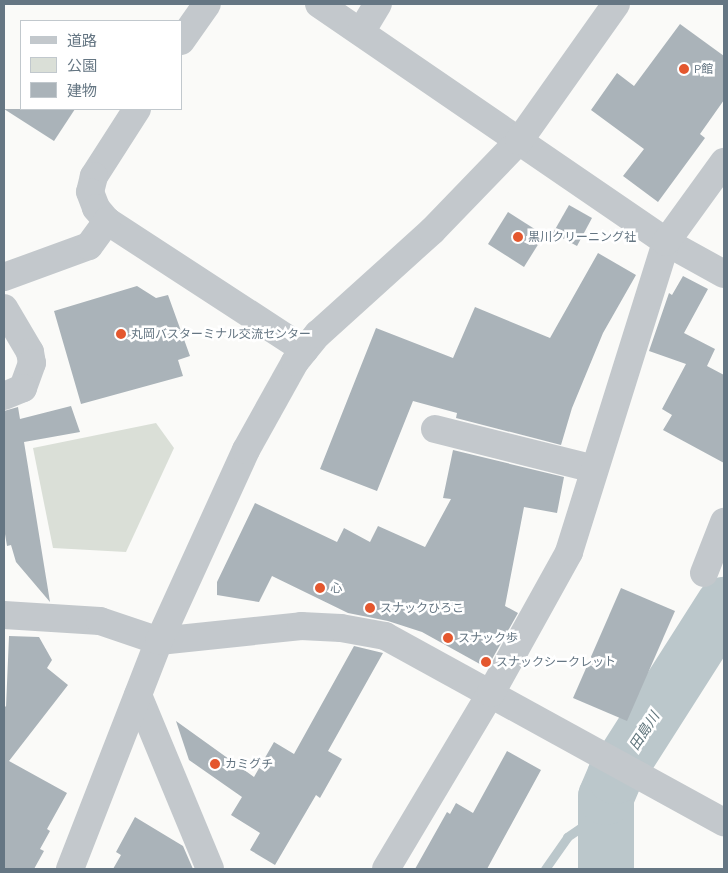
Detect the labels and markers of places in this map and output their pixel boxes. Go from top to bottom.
place label: P館 [694,62,713,76]
marker: P館 [678,63,690,75]
place label: 黒川クリーニング社 [528,230,636,244]
marker: 黒川クリーニング社 [512,231,524,243]
place label: 丸岡バスターミナル交流センター [131,327,311,341]
marker: 丸岡バスターミナル交流センター [115,328,127,340]
place label: 心 [330,581,342,595]
marker: 心 [314,582,326,594]
place label: スナックひろこ [380,601,464,615]
marker: スナックひろこ [364,602,376,614]
place label: スナック歩 [458,631,518,645]
marker: スナック歩 [442,632,454,644]
place label: スナックシークレット [496,655,616,669]
marker: スナックシークレット [480,656,492,668]
place label: カミグチ [225,757,273,771]
marker: カミグチ [209,758,221,770]

